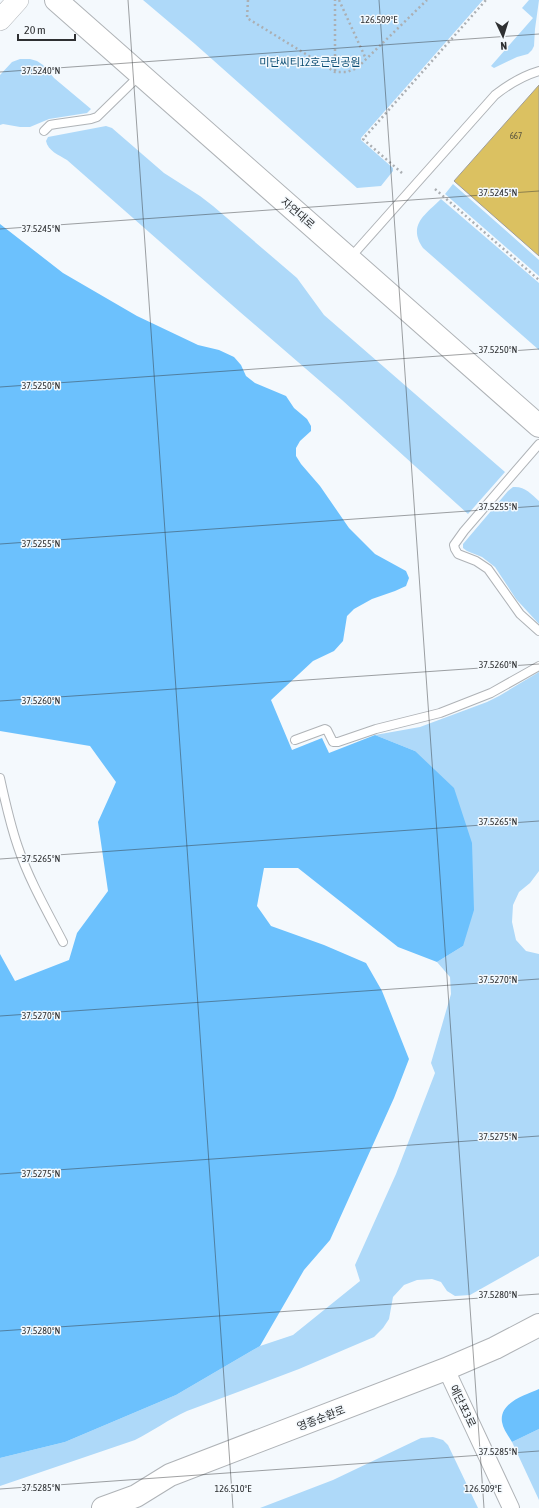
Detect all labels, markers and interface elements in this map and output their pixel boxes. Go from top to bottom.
text: 126.509°E [361,14,398,25]
scale bar [18,16,75,42]
north arrow [483,16,523,56]
text: 20 m [24,23,46,37]
text: N [500,40,507,52]
park label: 미단씨티12호근린공원 [259,56,361,68]
text: 37.5240°N [22,65,60,76]
house number: 667 [510,131,522,141]
text: 37.5245°N [479,187,517,198]
street label: 자연대로 [279,195,317,231]
text: 37.5245°N [22,223,60,234]
text: 37.5250°N [479,344,517,355]
text: 37.5250°N [22,380,60,391]
text: 37.5255°N [479,501,517,512]
text: 37.5255°N [22,538,60,549]
text: 37.5260°N [479,659,517,670]
text: 37.5260°N [22,695,60,706]
text: 37.5265°N [479,816,517,827]
text: 37.5265°N [22,853,60,864]
text: 37.5270°N [479,974,517,985]
text: 37.5270°N [22,1010,60,1021]
text: 37.5275°N [479,1131,517,1142]
text: 37.5275°N [22,1168,60,1179]
text: 37.5280°N [479,1289,517,1300]
text: 37.5280°N [22,1325,60,1336]
street label: 예단포3로 [448,1383,478,1429]
street label: 영종순환로 [295,1403,347,1433]
text: 37.5285°N [479,1446,517,1457]
text: 37.5285°N [22,1482,60,1493]
text: 126.510°E [215,1483,252,1494]
text: 126.509°E [465,1483,502,1494]

